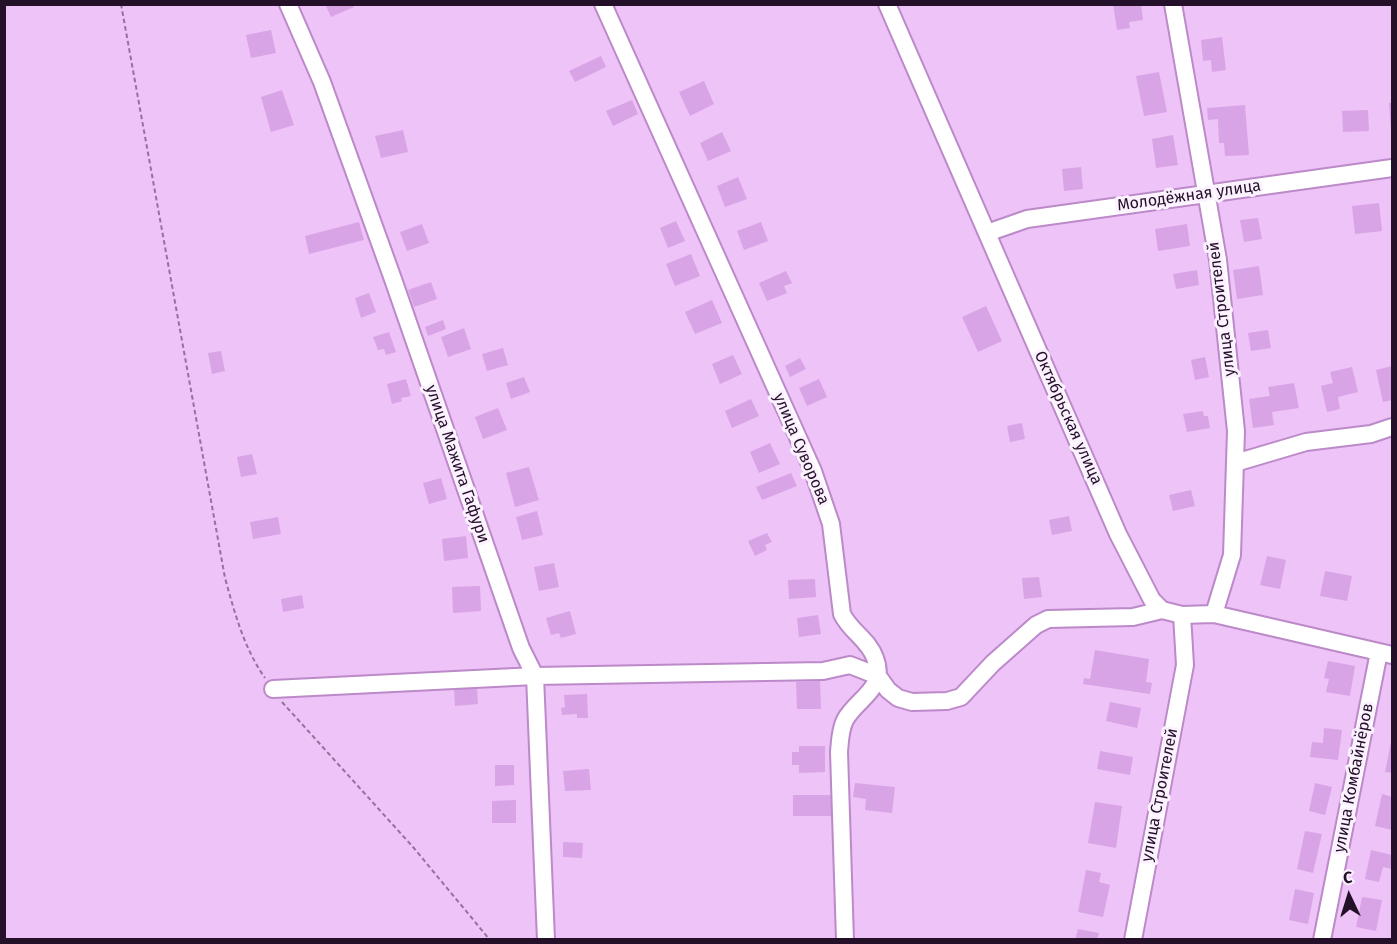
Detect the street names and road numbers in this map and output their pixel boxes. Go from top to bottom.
street label: Молодёжная улица [1116,176,1262,216]
street label: улица Строителей [1204,241,1240,377]
street label: Октябрьская улица [1030,348,1106,488]
street label: улица Мажита Гафури [421,382,493,546]
street label: улица Суворова [769,390,833,508]
street label: улица Комбайнёров [1330,702,1378,854]
street label: улица Строителей [1138,727,1182,863]

